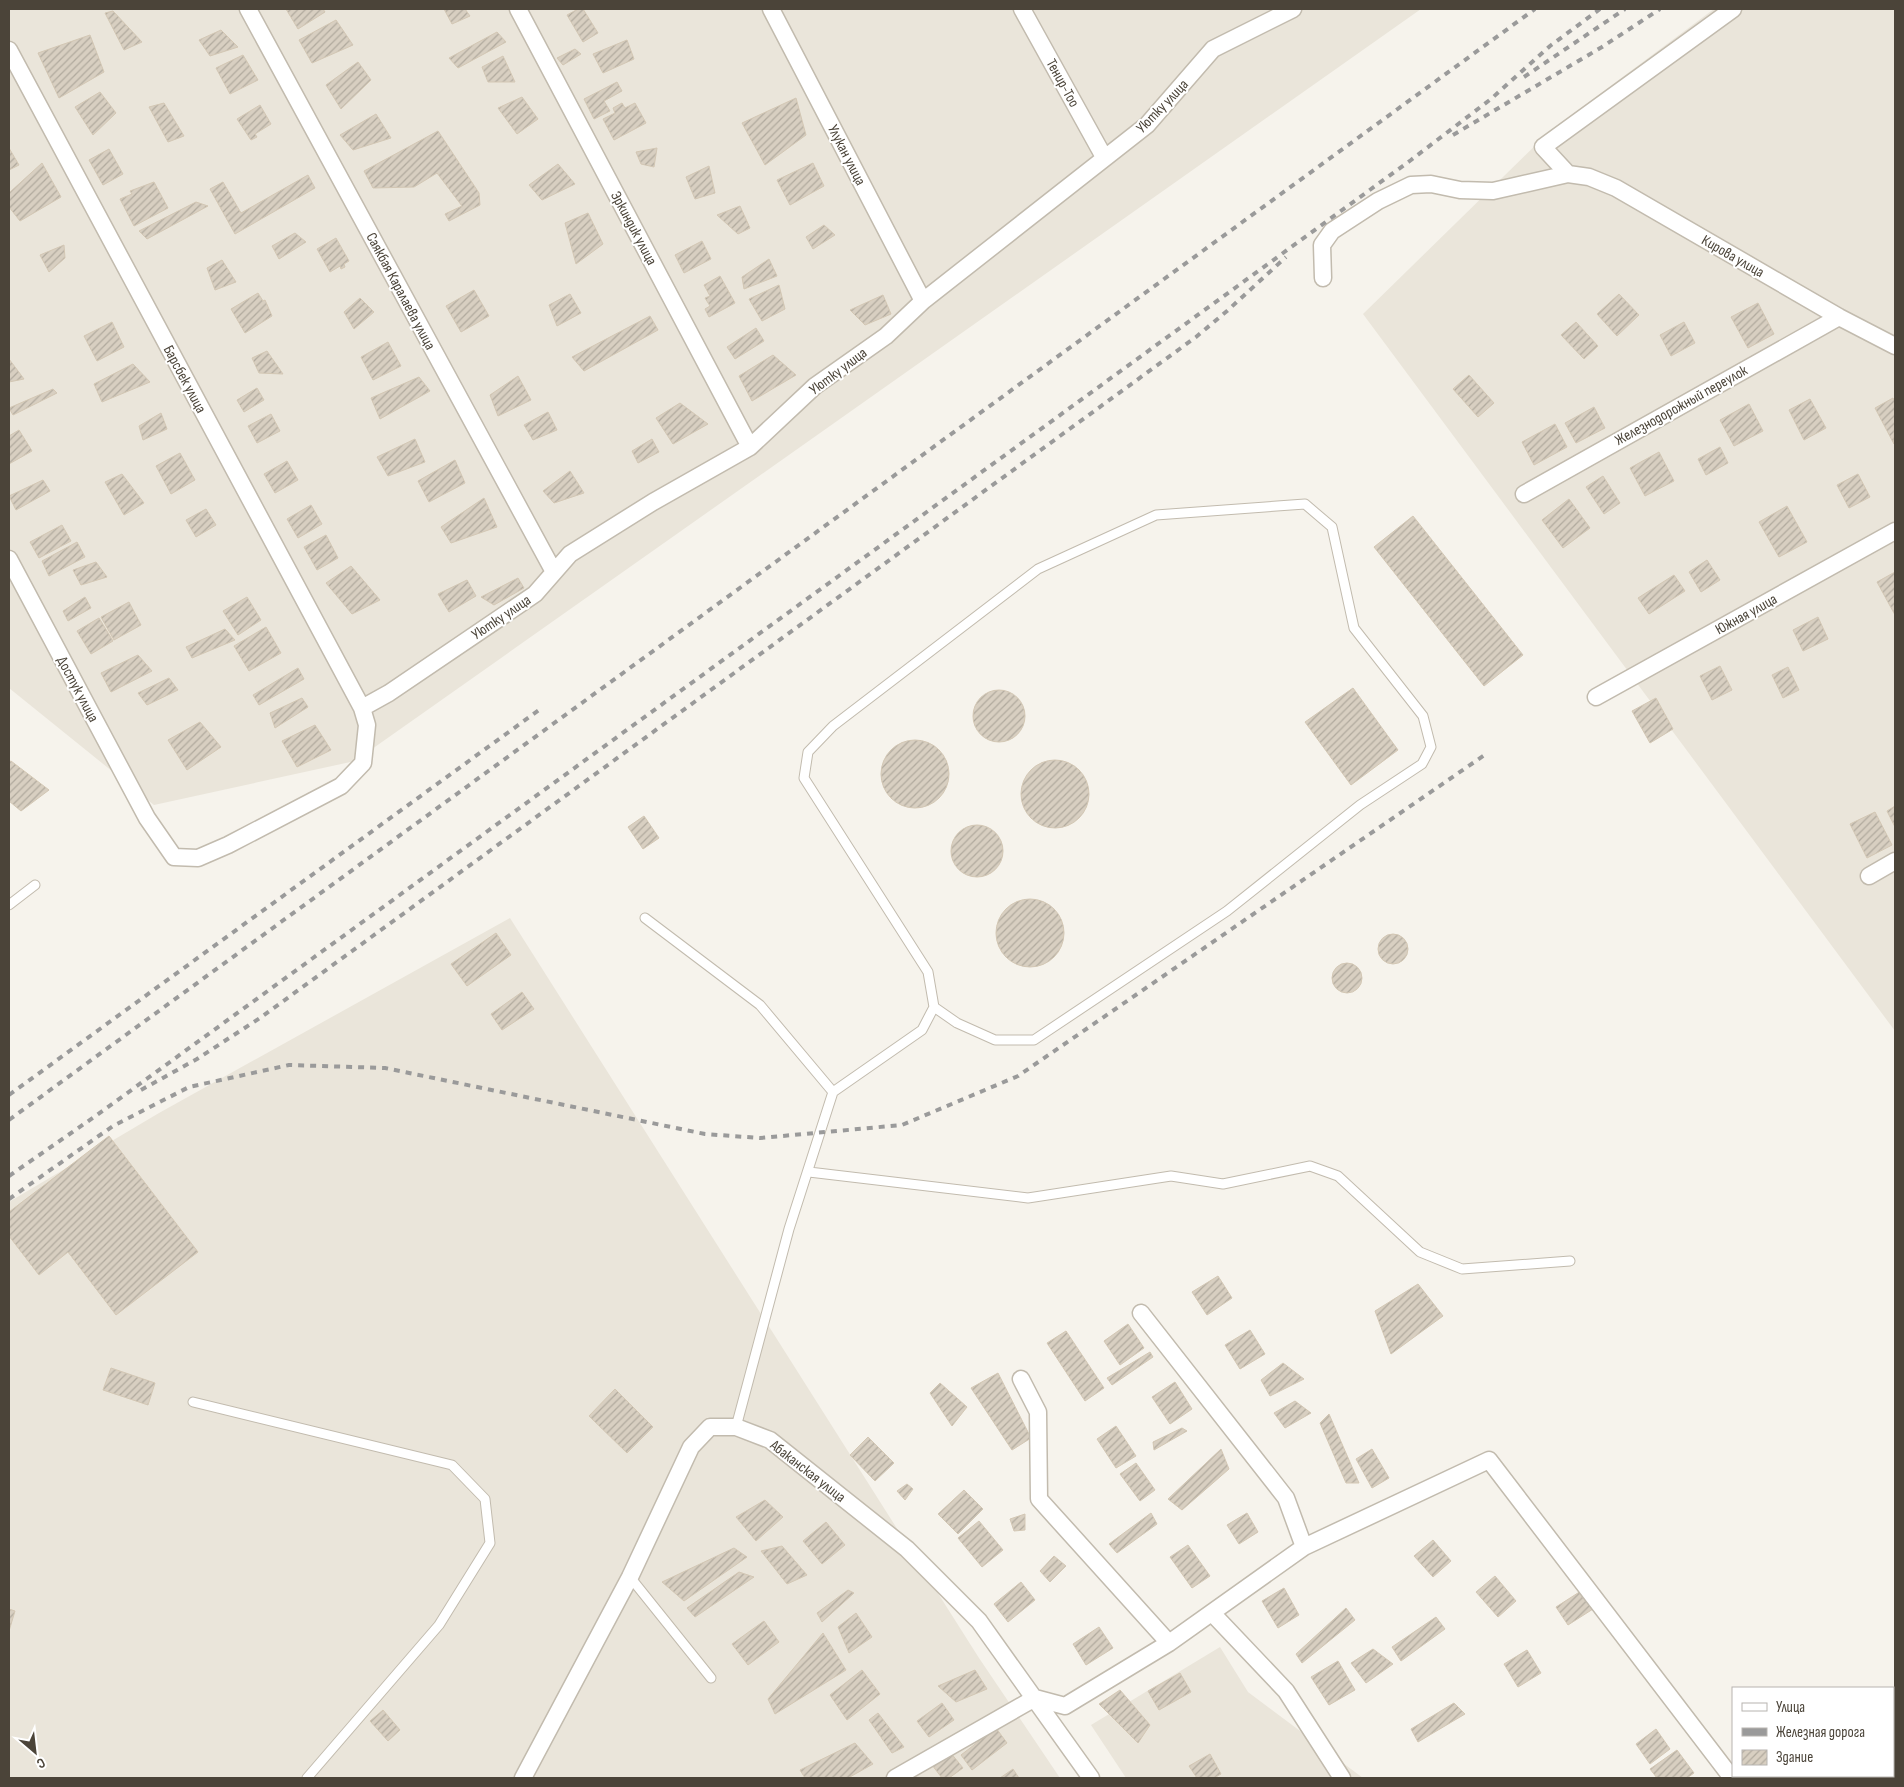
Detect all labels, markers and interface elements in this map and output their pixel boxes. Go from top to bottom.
street label: Тенир-Тоо [1042,56,1084,111]
street label: Уютку улица [1132,75,1193,137]
street label: Улукан улица [823,122,870,189]
street label: Эркиндик улица [606,188,661,269]
street label: Саякбая Каралаева улица [362,229,440,353]
street label: Кирова улица [1698,231,1768,282]
street label: Барсбек улица [159,342,210,417]
street label: Уютку улица [806,343,871,399]
street label: Железнодорожный переулок [1612,361,1751,450]
street label: Южная улица [1712,590,1781,639]
street label: Уютку улица [468,591,535,644]
street label: Достук улица [52,653,103,726]
street label: Абаканская улица [765,1435,849,1507]
legend [1732,1687,1894,1777]
text: Улица [1776,1698,1805,1717]
text: Железная дорога [1776,1723,1865,1742]
north arrow [10,1727,60,1777]
text: Здание [1776,1748,1813,1767]
text: С [34,1754,48,1772]

